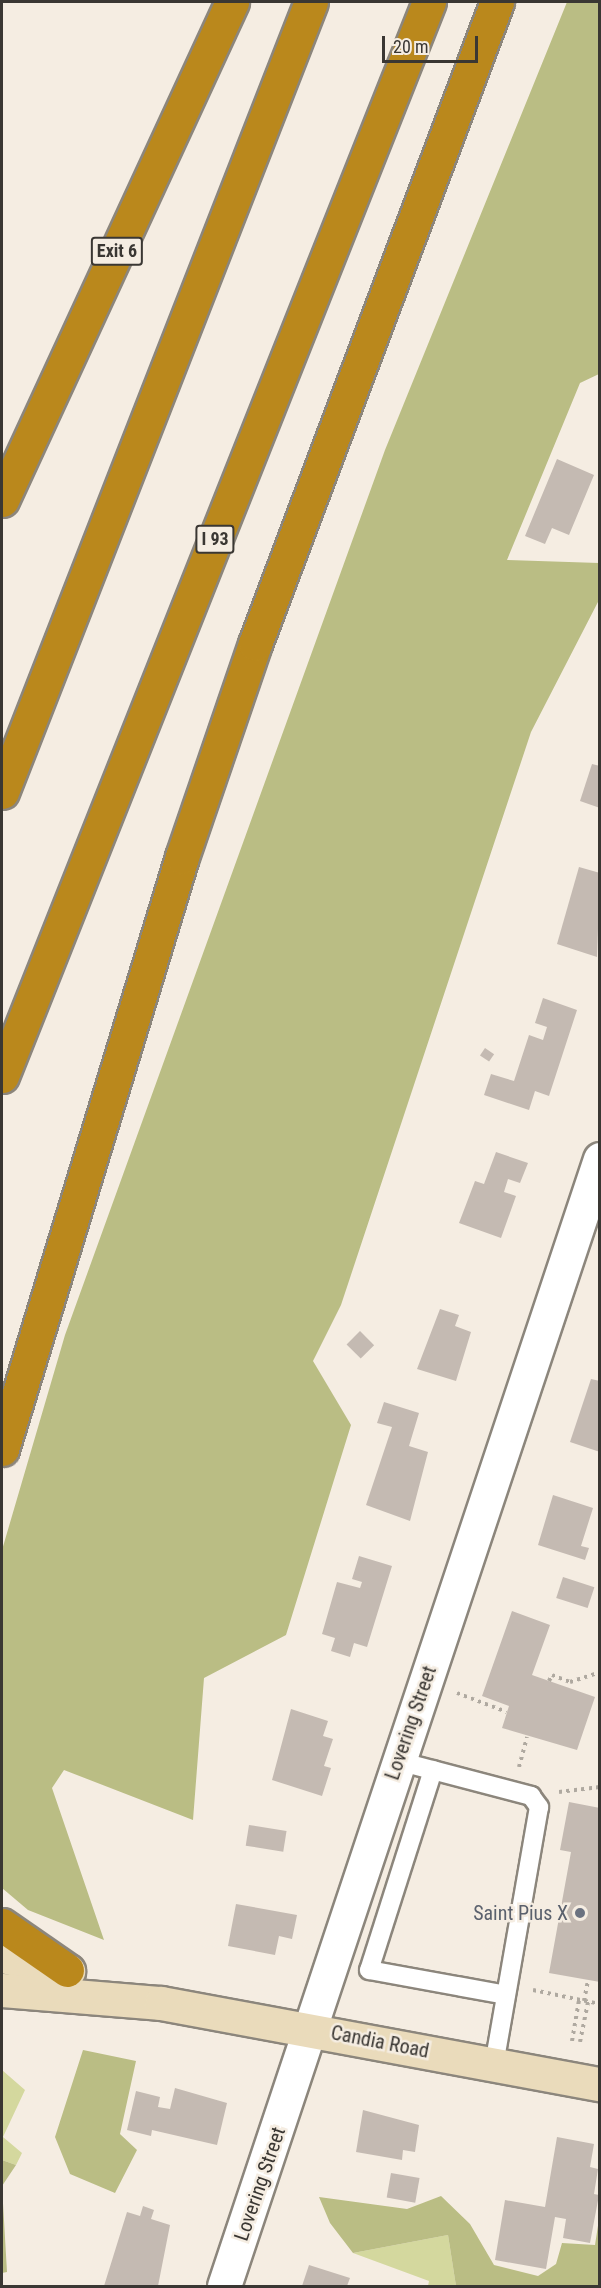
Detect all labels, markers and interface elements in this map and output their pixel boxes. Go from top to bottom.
scale bar [385,24,481,62]
text: 20 m [393,36,428,57]
road number: Exit 6 [90,236,144,266]
road number: I 93 [194,524,236,554]
street label: Lovering Street [380,1663,442,1783]
place label: Saint Pius X [473,1901,568,1925]
marker: Saint Pius X [573,1906,587,1920]
street label: Candia Road [329,2021,431,2063]
street label: Lovering Street [229,2124,291,2244]

